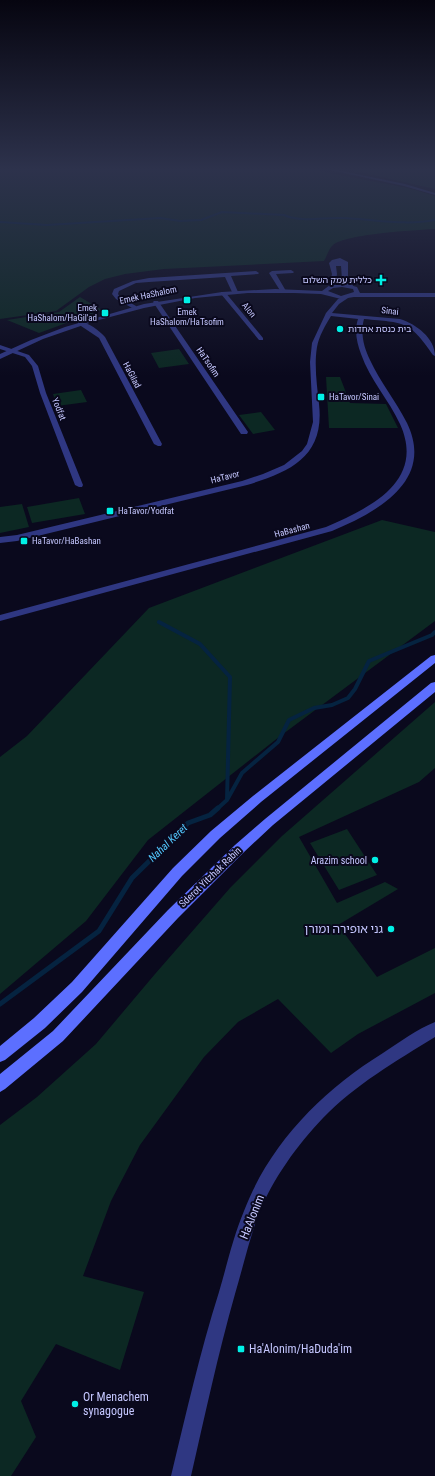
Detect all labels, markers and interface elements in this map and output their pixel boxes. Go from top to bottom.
marker: כללית עמק השלום [375,274,387,286]
place label: כללית עמק השלום [303,275,372,285]
street label: Emek HaShalom [119,284,178,306]
marker: Emek HaShalom/HaTsofim [182,295,192,305]
street label: Alon [240,301,258,319]
place label: Emek HaShalom/HaGil'ad [28,303,97,323]
street label: Sinai [381,305,399,317]
place label: Emek HaShalom/HaTsofim [150,307,224,327]
marker: Emek HaShalom/HaGil'ad [100,308,110,318]
marker: בית כנסת אחדות [335,324,345,334]
place label: בית כנסת אחדות [348,324,411,334]
street label: HaTsofim [194,345,222,379]
street label: HaGilad [121,360,143,390]
marker: HaTavor/Sinai [316,392,326,402]
place label: HaTavor/Sinai [329,392,379,402]
street label: Yodfat [50,396,68,422]
street label: HaTavor [210,469,241,485]
marker: HaTavor/Yodfat [105,506,115,516]
place label: HaTavor/Yodfat [118,506,174,516]
street label: HaBashan [273,520,311,540]
marker: HaTavor/HaBashan [19,536,29,546]
place label: HaTavor/HaBashan [32,536,101,546]
water label: Nahal Keret [146,821,191,865]
street label: Sderot Yitzhak Rabin [177,845,243,909]
place label: Arazim school [311,855,367,866]
marker: Arazim school [370,855,380,865]
place label: גני אופירה ומורן [305,922,384,936]
marker: גני אופירה ומורן [386,924,396,934]
street label: HaAlonim [237,1193,267,1241]
place label: Ha'Alonim/HaDuda'im [249,1342,352,1356]
marker: Ha'Alonim/HaDuda'im [236,1344,246,1354]
place label: Or Menachem synagogue [83,1390,149,1418]
marker: Or Menachem synagogue [70,1399,80,1409]

